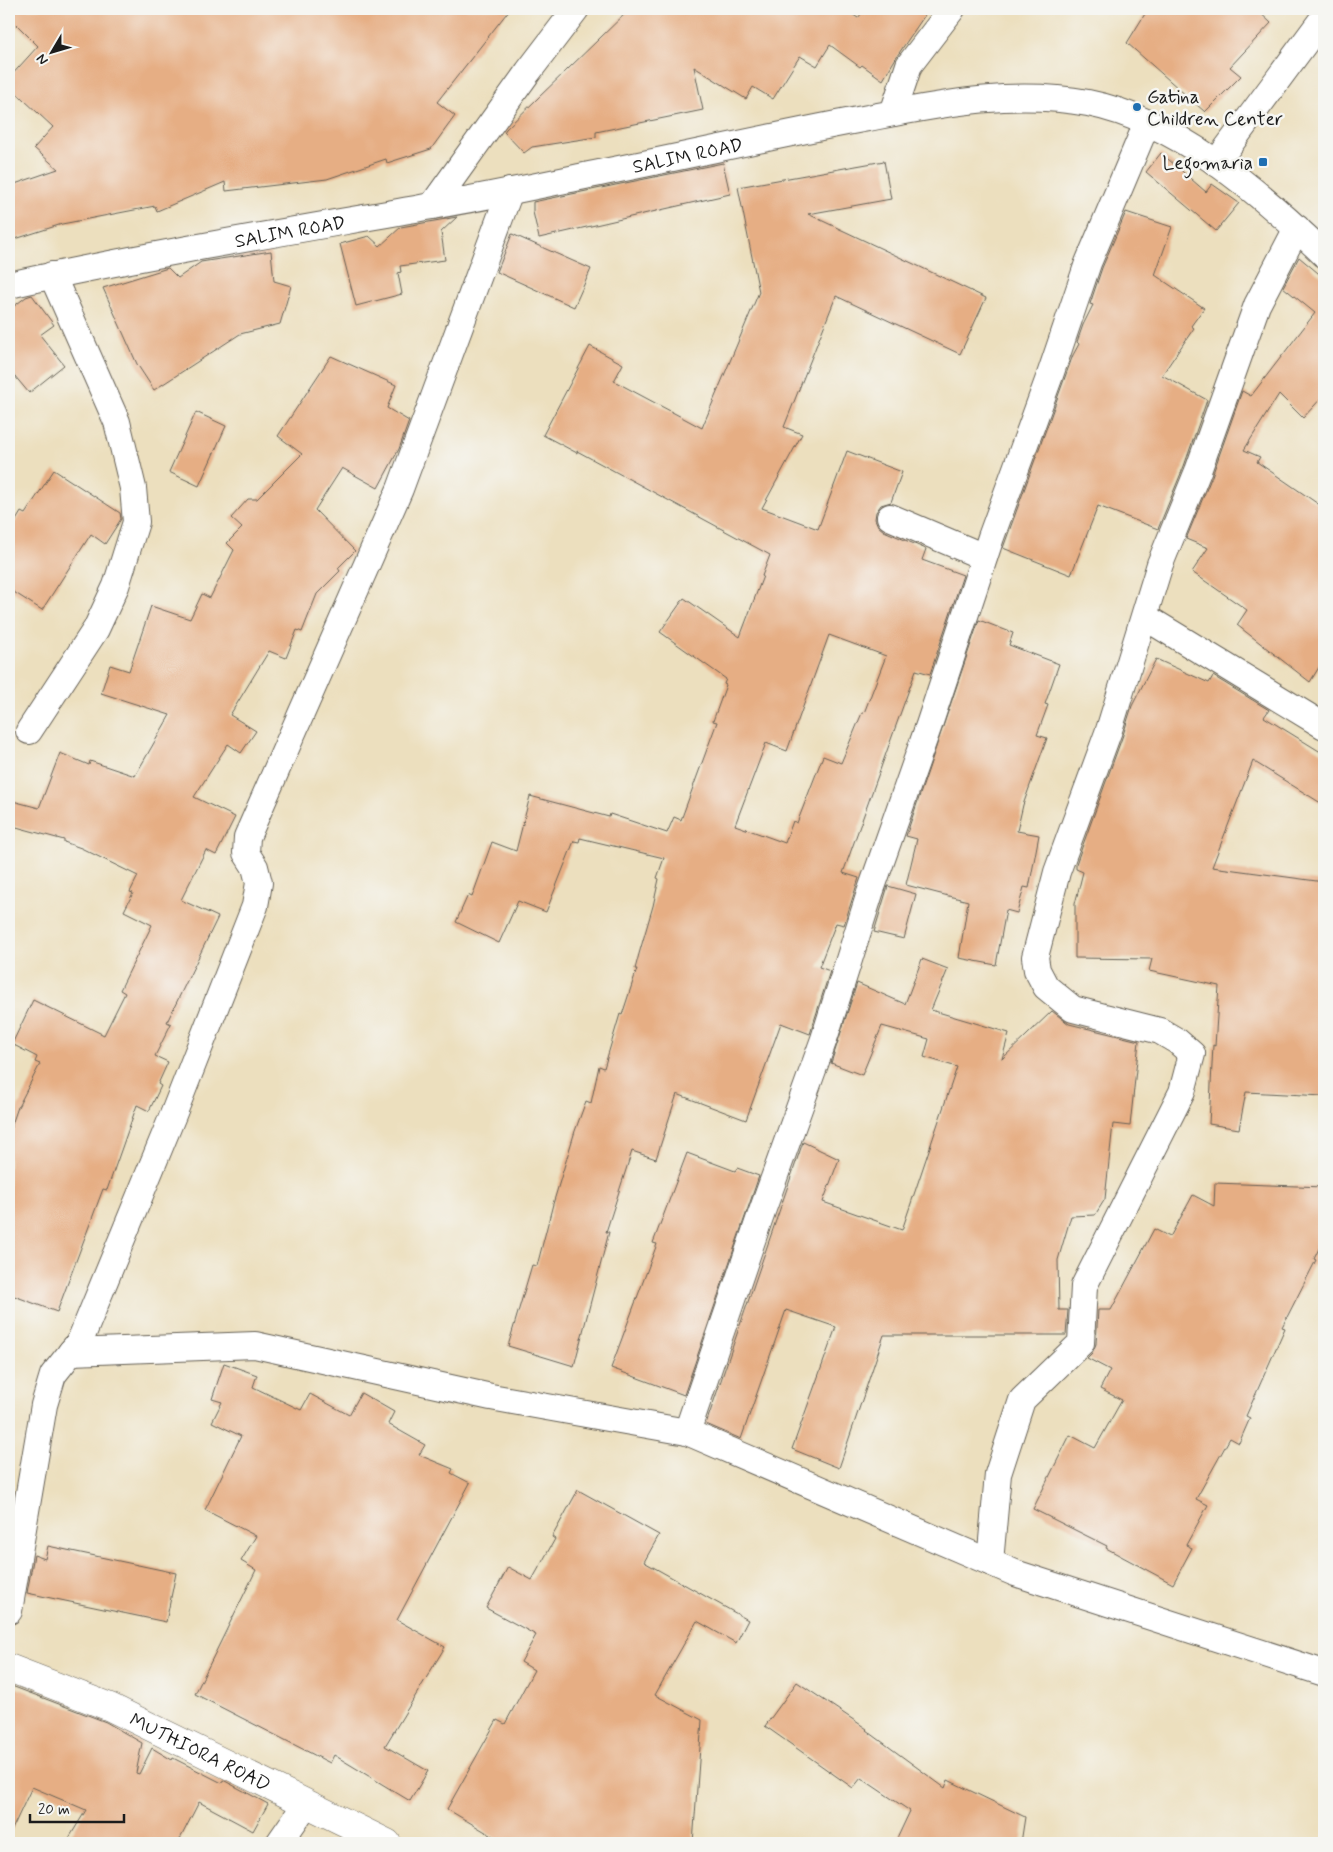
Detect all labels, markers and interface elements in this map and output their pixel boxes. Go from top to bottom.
north arrow [28,28,78,78]
text: N [33,50,53,69]
place label: Gatina Children Center [1147,85,1283,132]
marker: Gatina Children Center [1131,101,1143,113]
street label: SALIM ROAD [630,132,745,180]
place label: Legomaria [1163,151,1253,179]
marker: Legomaria [1257,156,1269,168]
street label: SALIM ROAD [233,210,347,254]
street label: MUTHIORA ROAD [125,1708,274,1798]
scale bar [30,1792,124,1824]
text: 20 m [38,1800,70,1820]

